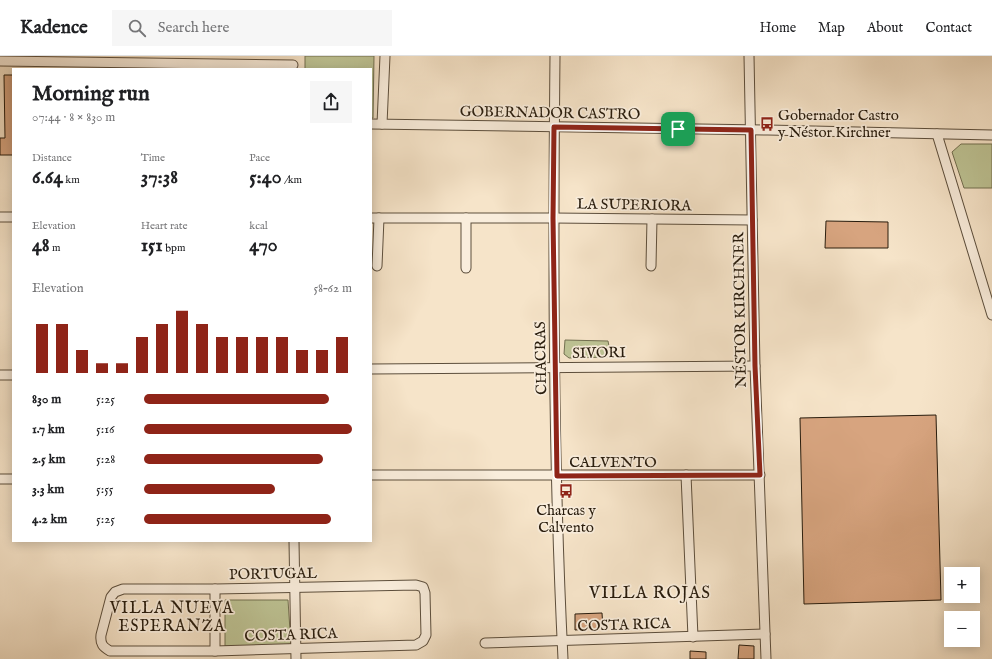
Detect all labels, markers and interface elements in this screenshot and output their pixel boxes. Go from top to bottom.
search box [112,10,392,46]
text: Kadence [20,16,88,40]
icon: search [126,17,148,39]
text: Search here [158,18,229,37]
text: Home [760,19,796,37]
text: Map [818,19,845,37]
text: About [867,19,903,37]
text: Contact [925,19,972,37]
text: Morning run [32,80,150,108]
button: share [310,81,352,123]
street label: GOBERNADOR CASTRO [460,102,640,124]
place label: Gobernador Castro y Néstor Kirchner [777,106,899,142]
text: 07:44 · 8 × 830 m [32,109,115,126]
pin [661,112,695,146]
bus stop icon: Gobernador Castro y Néstor Kirchner [759,116,775,132]
icon: arrive [667,118,689,140]
text: Distance [32,151,72,165]
text: Time [141,151,165,165]
text: Pace [249,151,270,165]
text: 6.64 [32,165,63,190]
text: 37:38 [141,165,178,190]
text: 5:40 [249,165,281,190]
text: km [63,173,80,187]
text: /km [281,173,302,187]
street label: LA SUPERIORA [576,194,692,216]
text: Elevation [32,219,76,233]
text: Heart rate [141,219,188,233]
text: kcal [249,219,268,233]
street label: NÉSTOR KIRCHNER [729,231,751,388]
text: 48 [32,233,50,258]
text: 151 [141,233,163,258]
text: 470 [249,233,278,258]
text: m [50,241,61,255]
text: bpm [163,241,186,255]
text: Elevation [32,280,84,297]
text: 58–62 m [313,280,352,297]
street label: CHACRAS [531,321,551,395]
street label: SIVORI [572,343,627,363]
text: 830 m [32,391,61,408]
text: 5:25 [96,391,115,408]
text: 1.7 km [32,421,65,438]
text: 5:16 [96,421,114,438]
text: 2.5 km [32,451,65,468]
text: 5:28 [96,451,115,468]
street label: CALVENTO [569,453,657,472]
text: 3.3 km [32,481,64,498]
text: 5:55 [96,481,114,498]
bus stop icon: Charcas y Calvento [558,483,574,499]
place label: Charcas y Calvento [536,501,596,537]
text: 4.2 km [32,511,67,528]
text: 5:25 [96,511,115,528]
street label: PORTUGAL [229,564,318,584]
map controls [944,567,980,647]
button: + [944,567,980,603]
district label: VILLA ROJAS [588,583,711,604]
district label: VILLA NUEVA ESPERANZA [109,599,234,637]
button: − [944,611,980,647]
street label: COSTA RICA [577,614,672,636]
street label: COSTA RICA [244,624,339,646]

